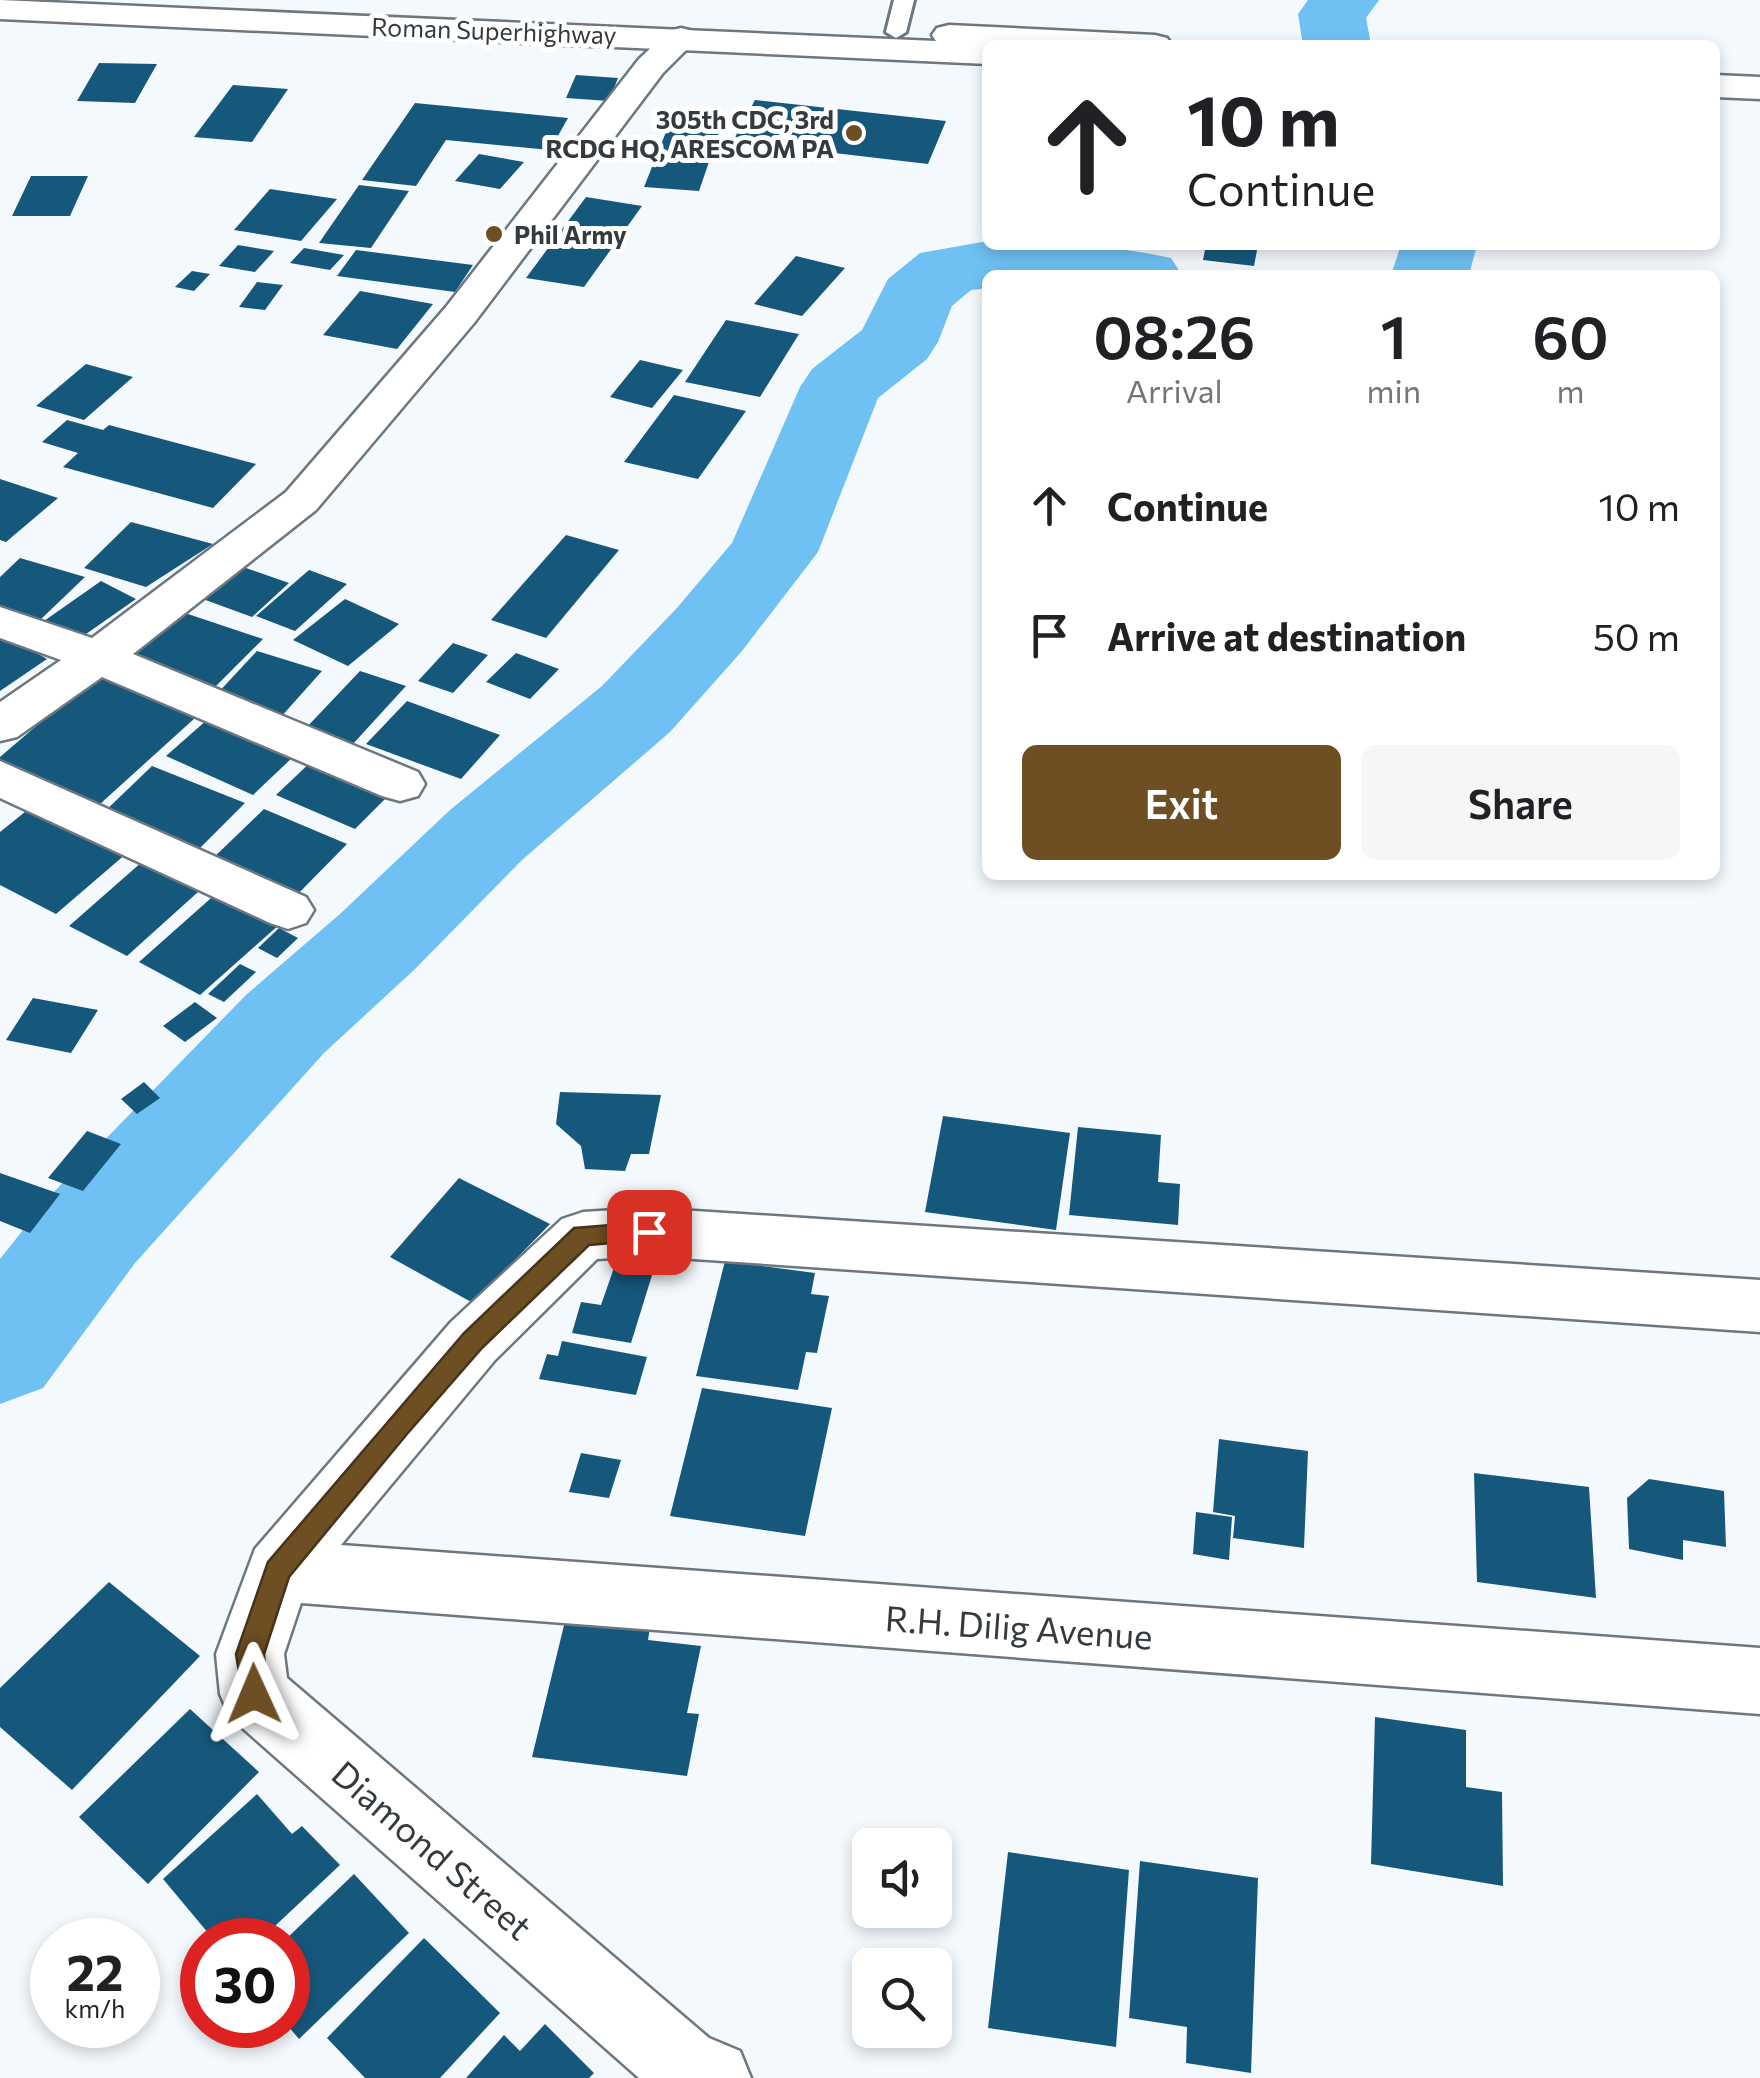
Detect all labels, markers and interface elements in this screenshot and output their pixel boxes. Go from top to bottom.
street label: Roman Superhighway [371,11,617,49]
text: 10 m [1187,75,1340,160]
icon: ahead [1022,80,1152,210]
place label: 305th CDC, 3rd RCDG HQ, ARESCOM PA [545,104,834,163]
marker: 305th CDC, 3rd RCDG HQ, ARESCOM PA [843,122,865,144]
text: Continue [1187,160,1375,215]
place label: Phil Army [514,219,627,249]
marker: Phil Army [483,223,505,245]
text: 08:26 [1093,298,1255,371]
text: 1 [1381,298,1407,371]
text: 60 [1532,298,1609,371]
text: Arrival [1126,370,1223,410]
text: min [1367,370,1421,410]
text: m [1557,370,1584,410]
icon: ahead [1022,478,1077,533]
text: Continue [1107,482,1268,529]
text: 10 m [1599,482,1680,529]
icon: arrive [1022,608,1077,663]
text: Arrive at destination [1107,612,1466,659]
text: 50 m [1593,612,1680,659]
button: Exit [1022,745,1341,860]
button: Share [1361,745,1680,860]
pin [607,1190,692,1275]
icon: arrive [622,1205,677,1260]
street label: R.H. Dilig Avenue [884,1595,1154,1657]
position arrow [202,1642,306,1746]
street label: Diamond Street [324,1751,542,1947]
map controls [852,1828,952,2048]
button: sound [852,1828,952,1928]
speed limit sign: 30 [180,1918,310,2048]
text: 22 [67,1940,123,2001]
button: search [852,1948,952,2048]
text: km/h [65,1993,125,2023]

